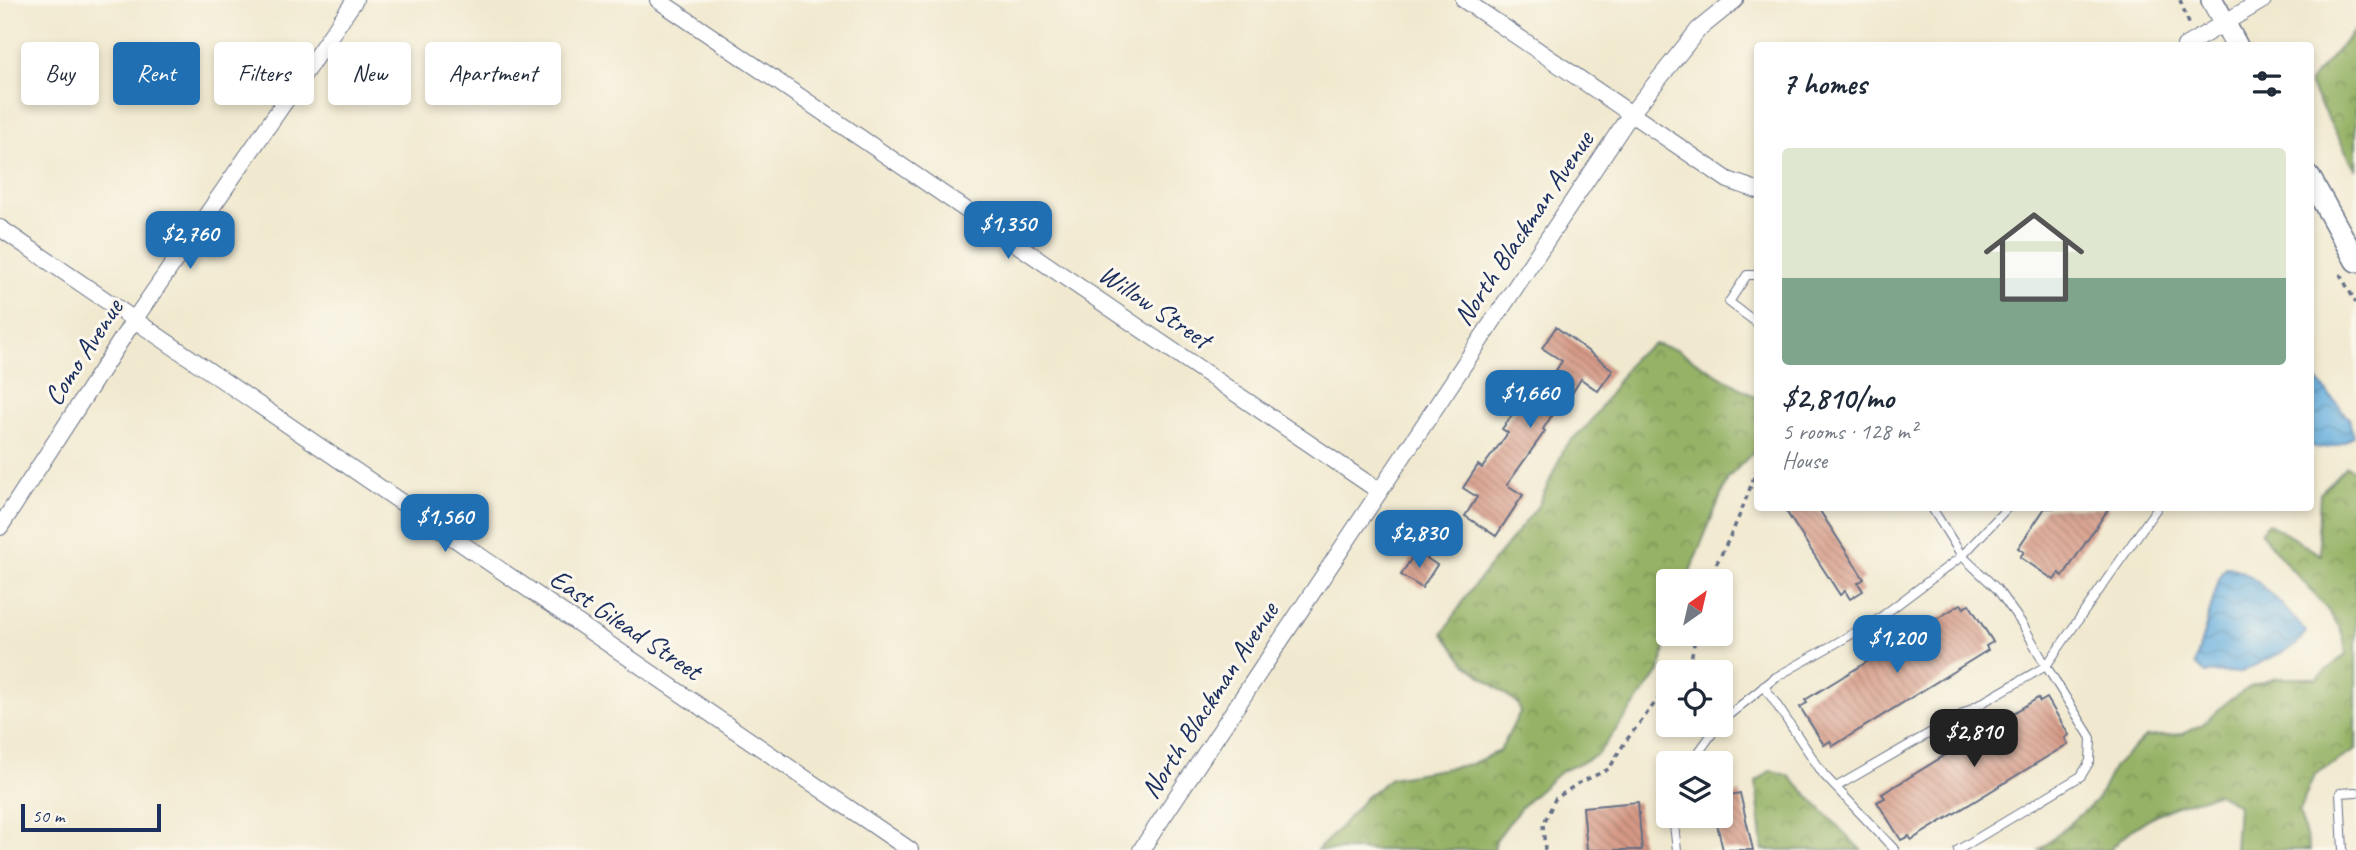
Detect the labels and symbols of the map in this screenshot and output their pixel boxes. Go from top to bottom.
street label: North Blackman Avenue [1445,122,1602,332]
pin: $1,350 [951,202,1065,261]
pin: $2,760 [133,212,247,271]
street label: Willow Street [1092,256,1221,358]
street label: Como Avenue [36,291,131,412]
pin: $1,660 [1473,370,1587,430]
pin: $1,560 [388,494,502,554]
pin: $2,830 [1362,510,1476,570]
street label: East Gilead Street [543,560,711,689]
north arrow [1656,569,1732,646]
street label: North Blackman Avenue [1132,594,1287,805]
pin: $1,200 [1840,616,1954,675]
pin: $2,810 [1917,710,2031,769]
scale bar [21,801,161,833]

